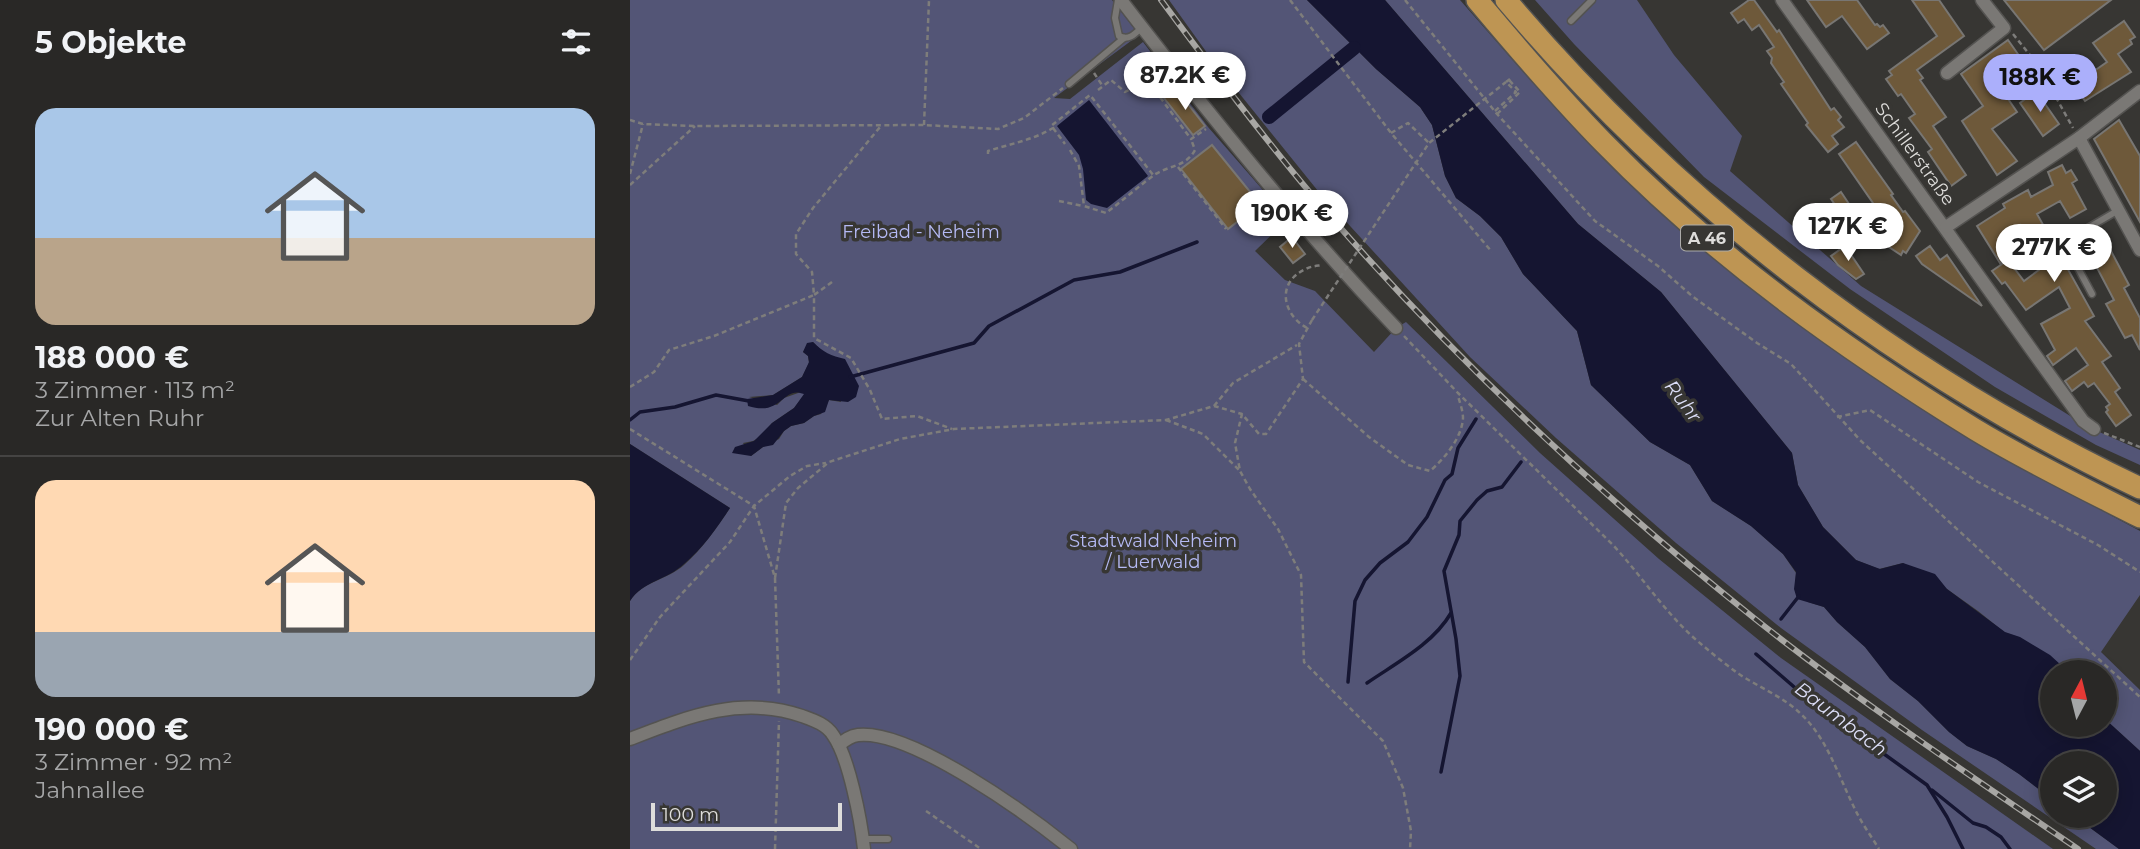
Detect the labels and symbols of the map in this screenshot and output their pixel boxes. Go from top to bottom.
pin: 87.2K € [1120,52,1250,112]
pin: 188K € [1983,54,2097,114]
street label: Schillerstraße [1870,98,1960,210]
pin: 190K € [1235,190,1349,250]
pin: 127K € [1791,204,1905,263]
park label: Freibad - Neheim [842,221,1000,243]
pin: 277K € [1997,224,2111,284]
road number: A 46 [1681,226,1733,250]
water label: Ruhr [1660,375,1707,427]
park label: Stadtwald Neheim / Luerwald [1069,530,1237,573]
north arrow [2040,660,2118,737]
water label: Baumbach [1790,677,1892,761]
scale bar [651,800,842,832]

